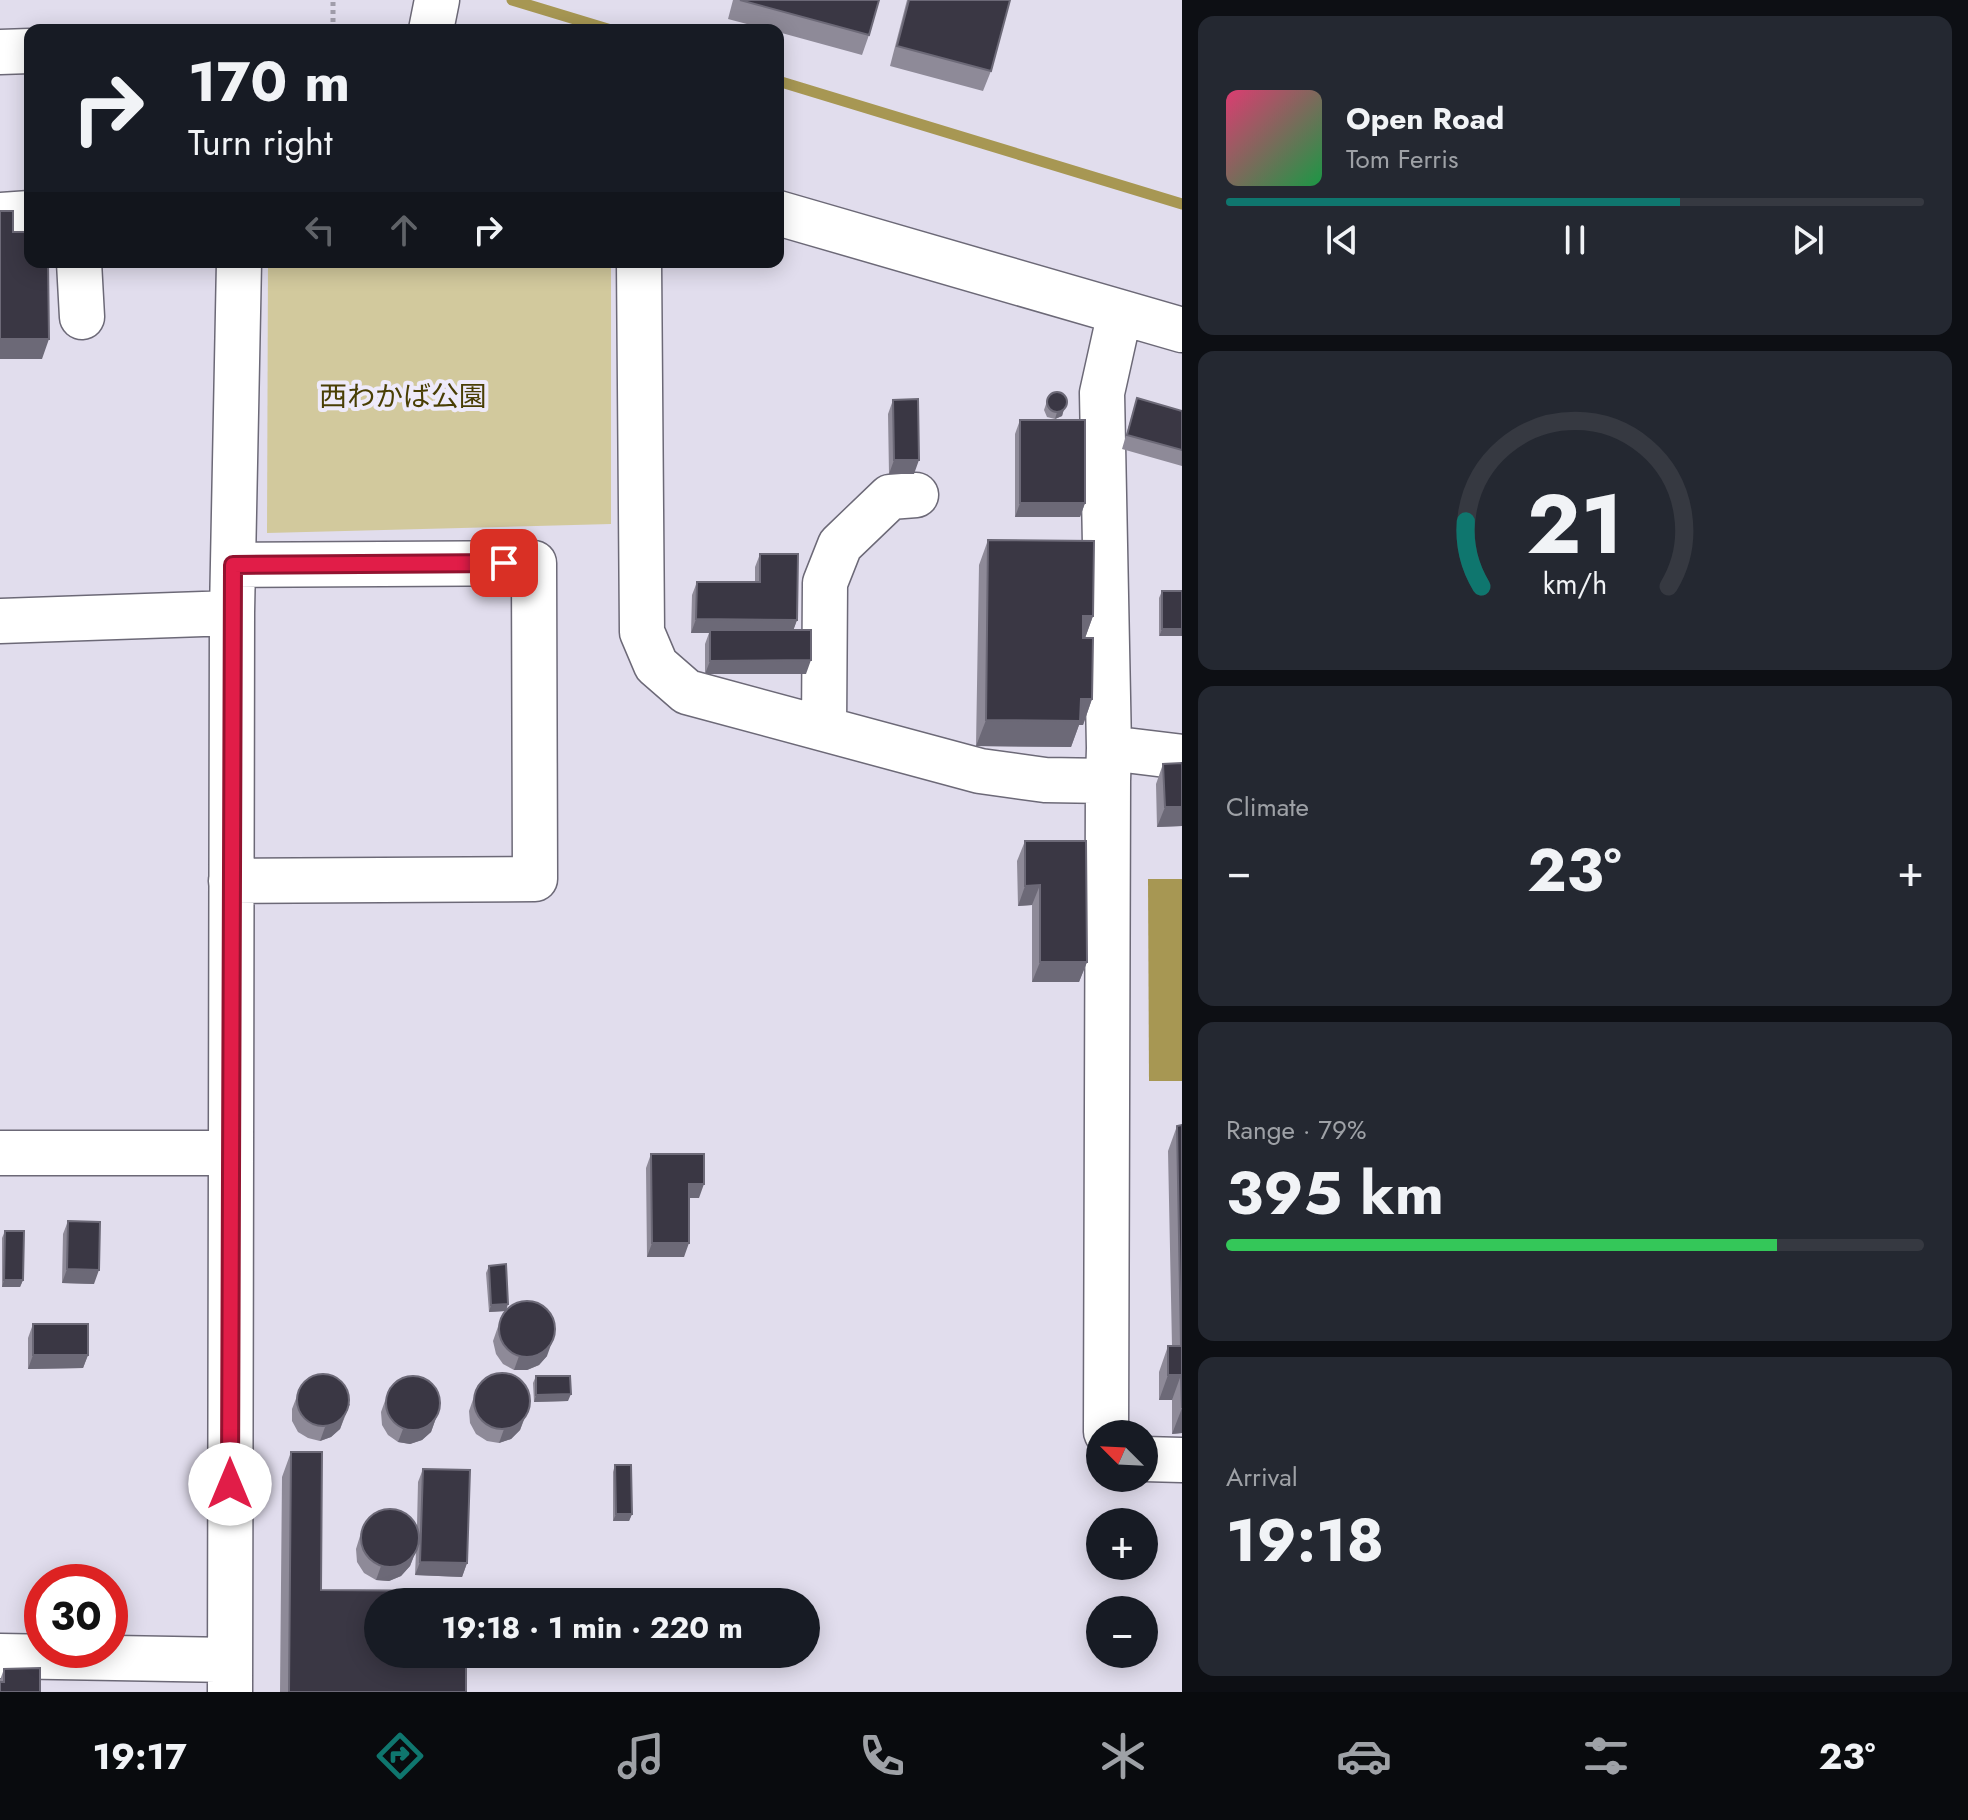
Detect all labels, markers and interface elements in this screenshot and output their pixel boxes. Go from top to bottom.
text: 170 m [188,41,350,122]
icon: right [56,56,160,160]
text: Open Road [1346,97,1504,140]
text: Turn right [188,116,333,168]
text: Tom Ferris [1346,140,1458,178]
icon: left [298,208,342,252]
icon: ahead [382,208,426,252]
icon: right [466,208,510,252]
icon: previous [1320,218,1364,262]
icon: pause [1553,218,1597,262]
icon: next [1786,218,1830,262]
park label: 西わかば公園 [319,376,487,417]
text: 21 [1527,463,1623,583]
pin [470,529,538,597]
icon: arrive [482,541,526,585]
text: km/h [1543,563,1607,605]
text: Climate [1226,788,1309,826]
text: 23° [1527,827,1622,914]
text: − [1226,839,1252,903]
text: + [1897,839,1924,903]
text: Range · 79% [1226,1111,1366,1149]
text: 395 km [1226,1150,1444,1237]
north arrow [1086,1420,1158,1492]
map controls [1086,1420,1158,1668]
position arrow [188,1442,272,1526]
text: Arrival [1226,1458,1298,1496]
text: 19:18 [1226,1497,1384,1584]
button: + [1086,1508,1158,1580]
speed limit sign: 30 [24,1564,128,1668]
button: − [1086,1596,1158,1668]
text: 19:18 · 1 min · 220 m [441,1606,743,1649]
icon: directions [372,1728,428,1784]
icon: music [613,1728,669,1784]
icon: phone [854,1728,910,1784]
icon: climate [1095,1728,1151,1784]
icon: car [1336,1728,1392,1784]
icon: filters [1578,1728,1634,1784]
text: 19:17 [93,1730,187,1782]
text: 23° [1819,1730,1875,1782]

